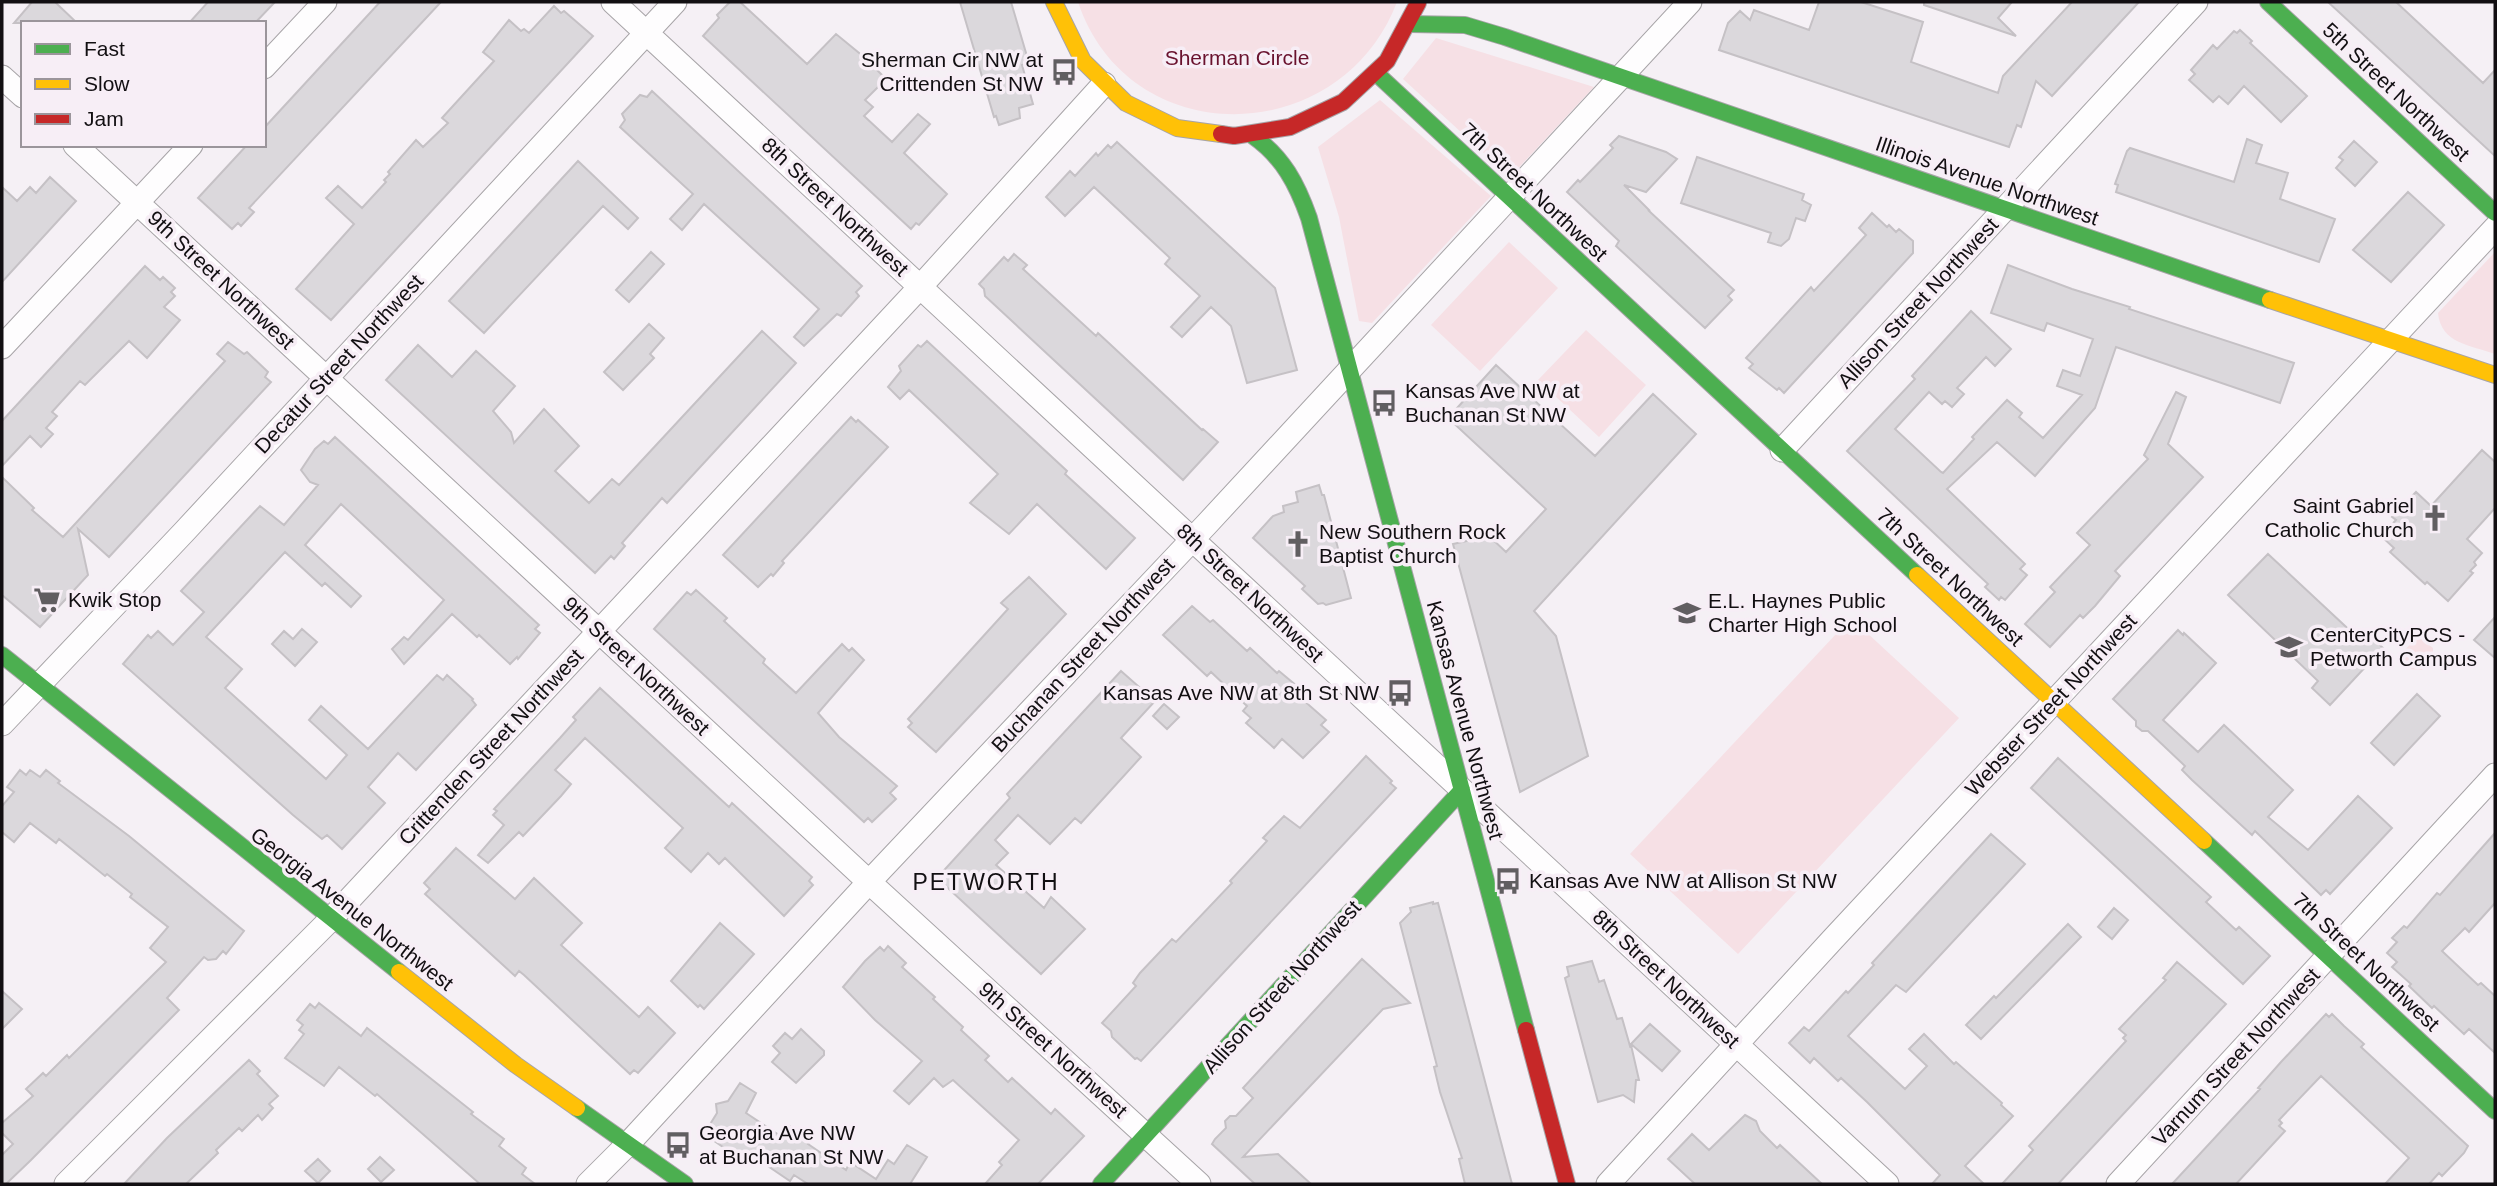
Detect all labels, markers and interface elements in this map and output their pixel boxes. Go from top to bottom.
street label: 5th Street Northwest [2318,18,2474,165]
legend [21,21,266,147]
text: Fast [84,37,125,60]
park label: Sherman Circle [1165,46,1309,69]
place label: Sherman Cir NW at Crittenden St NW [861,48,1043,95]
bus stop icon: Sherman Cir NW at Crittenden St NW [1049,57,1079,87]
text: Slow [84,72,130,95]
text: Jam [84,107,124,130]
street label: 7th Street Northwest [1456,118,1612,265]
street label: Illinois Avenue Northwest [1873,132,2102,230]
street label: 8th Street Northwest [757,133,913,280]
street label: 9th Street Northwest [143,206,299,353]
street label: Allison Street Northwest [1833,213,2003,392]
street label: Decatur Street Northwest [250,269,428,458]
place label: Kansas Ave NW at Buchanan St NW [1405,379,1580,426]
bus stop icon: Kansas Ave NW at Buchanan St NW [1369,388,1399,418]
place label: Saint Gabriel Catholic Church [2265,494,2414,541]
street label: 7th Street Northwest [1872,503,2028,650]
church icon: Saint Gabriel Catholic Church [2420,503,2450,533]
street label: 8th Street Northwest [1172,519,1328,666]
place label: New Southern Rock Baptist Church [1319,520,1506,567]
church icon: New Southern Rock Baptist Church [1283,529,1313,559]
street label: Buchanan Street Northwest [987,553,1179,756]
supermarket icon: Kwik Stop [32,585,62,615]
place label: Kwik Stop [68,588,161,611]
place label: E.L. Haynes Public Charter High School [1708,589,1897,636]
street label: 9th Street Northwest [558,592,714,739]
street label: Kansas Avenue Northwest [1423,598,1508,842]
school or university icon: E.L. Haynes Public Charter High School [1672,598,1702,628]
street label: Webster Street Northwest [1960,609,2141,800]
place label: CenterCityPCS - Petworth Campus [2310,623,2477,670]
school or university icon: CenterCityPCS - Petworth Campus [2274,632,2304,662]
street label: Crittenden Street Northwest [394,644,588,849]
bus stop icon: Kansas Ave NW at 8th St NW [1385,678,1415,708]
place label: Kansas Ave NW at 8th St NW [1103,681,1379,704]
street label: Georgia Avenue Northwest [246,822,458,995]
bus stop icon: Kansas Ave NW at Allison St NW [1493,866,1523,896]
district label: PETWORTH [912,869,1060,895]
place label: Kansas Ave NW at Allison St NW [1529,869,1837,892]
street label: 7th Street Northwest [2288,888,2444,1035]
street label: Allison Street Northwest [1198,896,1365,1078]
street label: 8th Street Northwest [1588,905,1744,1052]
street label: Varnum Street Northwest [2147,963,2324,1150]
street label: 9th Street Northwest [975,977,1132,1122]
place label: Georgia Ave NW at Buchanan St NW [699,1121,884,1168]
bus stop icon: Georgia Ave NW at Buchanan St NW [663,1130,693,1160]

